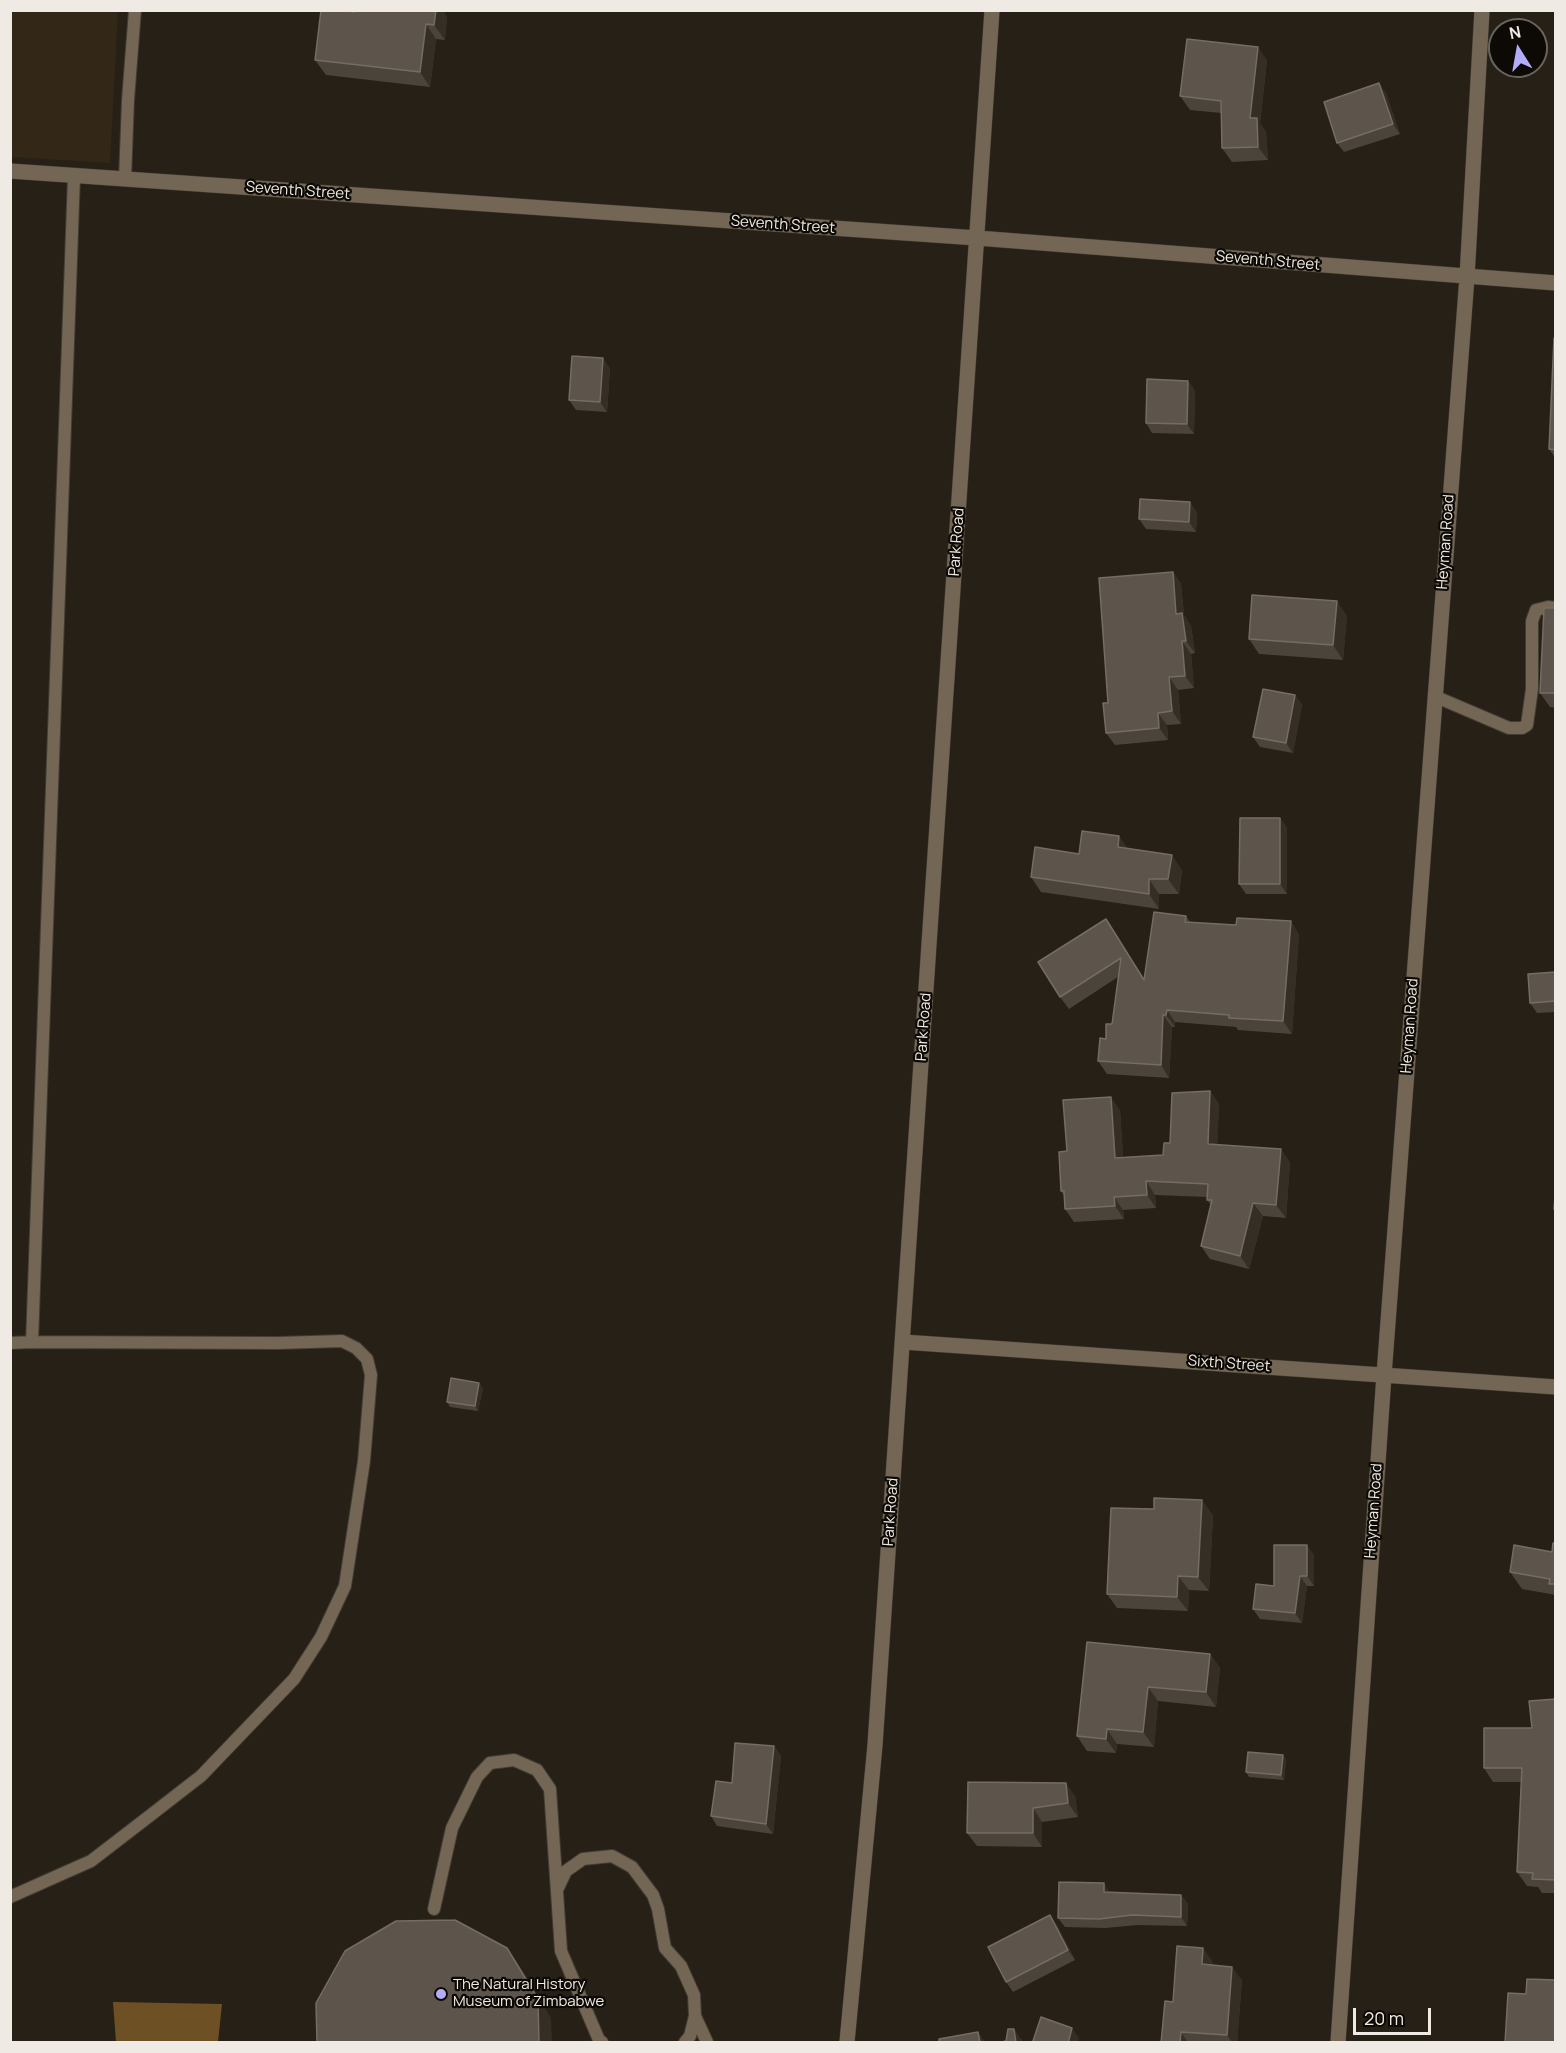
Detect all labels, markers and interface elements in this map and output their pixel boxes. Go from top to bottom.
north arrow [1488,18,1548,78]
text: N [1507,20,1523,44]
street label: Seventh Street [245,178,351,204]
street label: Seventh Street [730,212,836,238]
street label: Seventh Street [1215,247,1321,275]
street label: Heyman Road [1434,494,1458,590]
street label: Park Road [946,507,968,577]
street label: Heyman Road [1398,978,1422,1074]
street label: Park Road [913,992,935,1062]
street label: Sixth Street [1187,1352,1271,1376]
street label: Heyman Road [1362,1463,1386,1559]
street label: Park Road [880,1477,902,1547]
place label: The Natural History Museum of Zimbabwe [453,1976,604,2011]
marker: The Natural History Museum of Zimbabwe [434,1987,448,2001]
scale bar [1356,1996,1434,2034]
text: 20 m [1364,2006,1404,2030]

